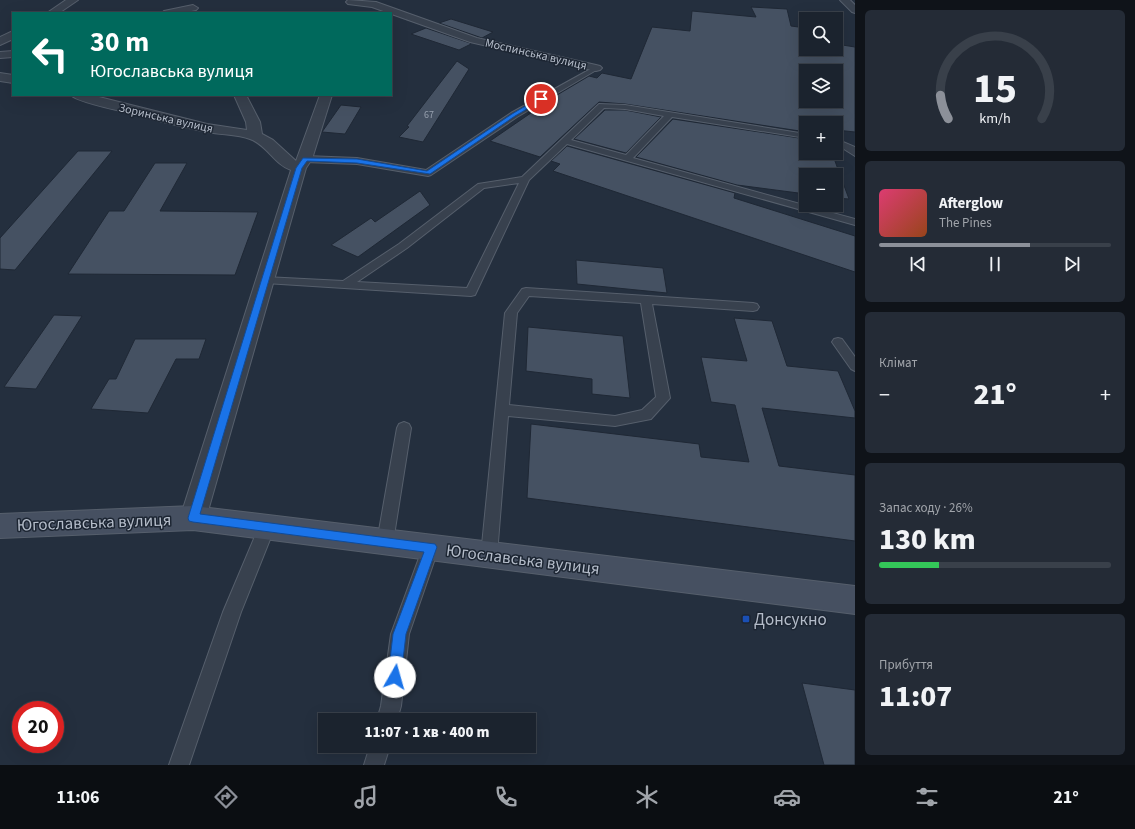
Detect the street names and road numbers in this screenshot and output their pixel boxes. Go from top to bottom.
street label: Моспинська вулиця [483,34,589,74]
street label: Зоринська вулиця [117,99,215,138]
street label: Югославська вулиця [16,508,172,538]
street label: Югославська вулиця [445,539,601,581]

